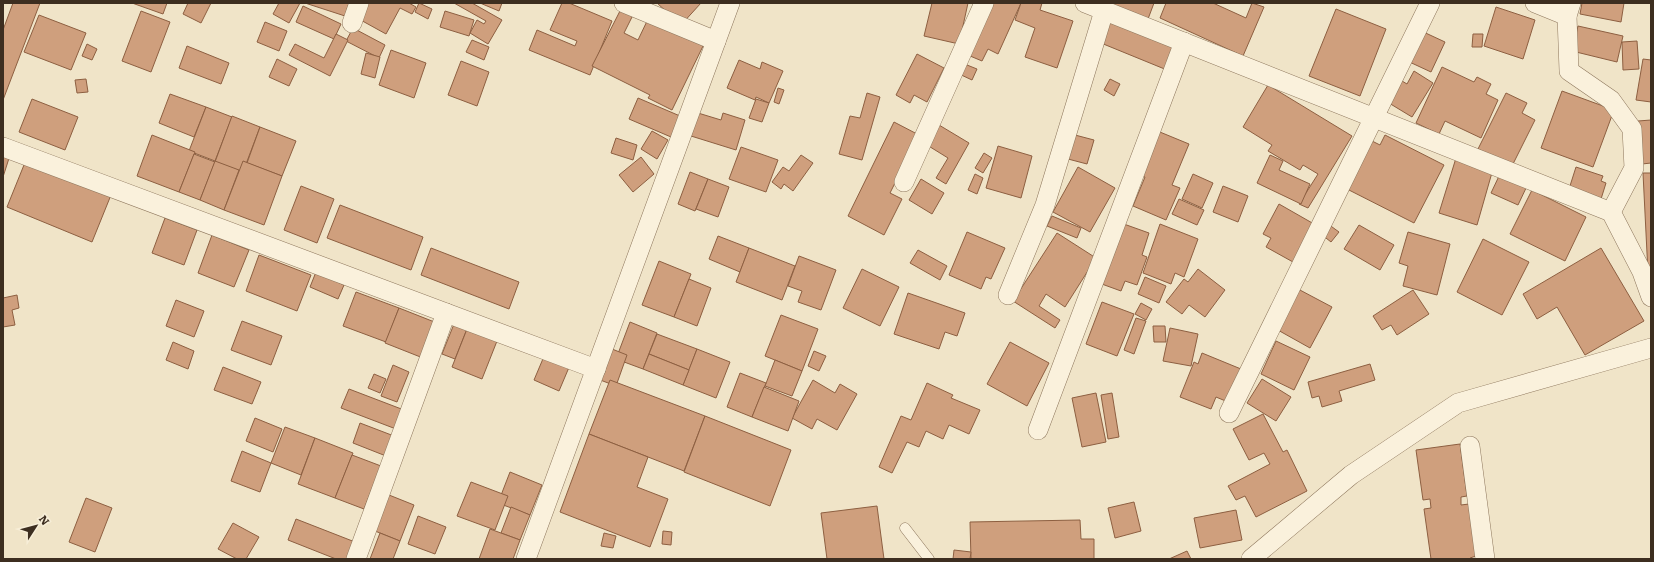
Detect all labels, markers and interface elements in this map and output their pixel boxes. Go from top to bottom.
north arrow [16,506,56,546]
text: N [36,511,54,528]

